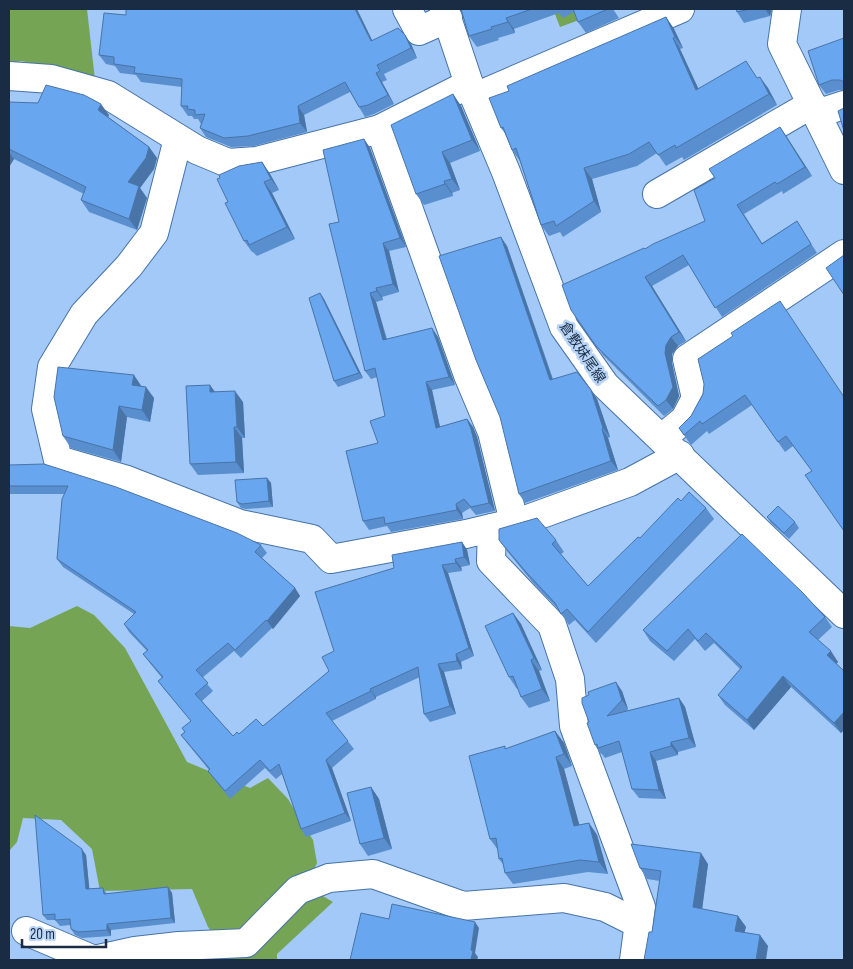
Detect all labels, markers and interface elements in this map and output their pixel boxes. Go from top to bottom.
street label: 倉敷妹尾線 [556,319,609,386]
scale bar [22,916,106,948]
text: 20 m [30,925,55,944]

